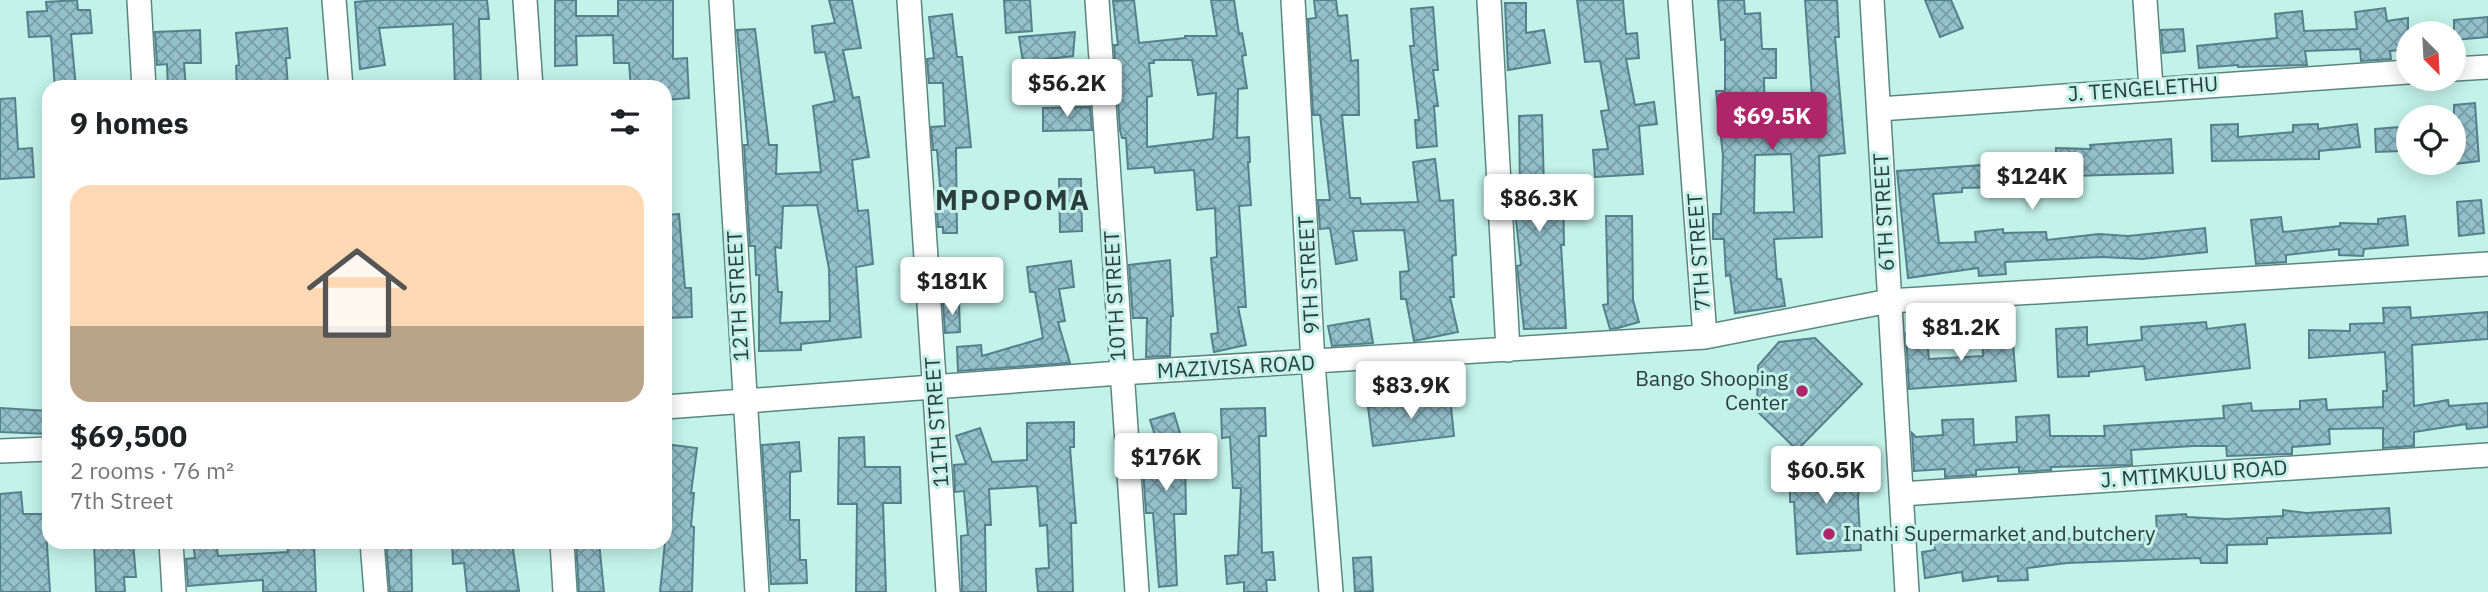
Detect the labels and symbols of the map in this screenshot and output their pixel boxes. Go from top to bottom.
north arrow [2396,21,2466,91]
pin: $56.2K [1010,60,1124,119]
street label: J. TENGELETHU [2067,69,2219,107]
pin: $69.5K [1715,92,1829,152]
street label: 6TH STREET [1866,152,1900,272]
pin: $124K [1983,152,2081,212]
pin: $86.3K [1482,174,1596,234]
district label: MPOPOMA [935,181,1091,218]
street label: 7TH STREET [1680,192,1716,312]
street label: 9TH STREET [1291,215,1325,335]
street label: 12TH STREET [720,230,754,362]
street label: 10TH STREET [1097,230,1131,362]
pin: $181K [903,258,1001,317]
pin: $81.2K [1904,304,2018,363]
street label: MAZIVISA ROAD [1156,348,1316,384]
street label: 11TH STREET [917,356,955,488]
pin: $83.9K [1354,362,1468,421]
place label: Bango Shooping Center [1635,364,1788,416]
marker: Bango Shooping Center [1794,383,1810,399]
pin: $176K [1117,434,1215,493]
pin: $60.5K [1769,447,1883,506]
street label: J. MTIMKULU ROAD [2100,453,2288,494]
place label: Inathi Supermarket and butchery [1843,519,2156,547]
marker: Inathi Supermarket and butchery [1821,526,1837,542]

